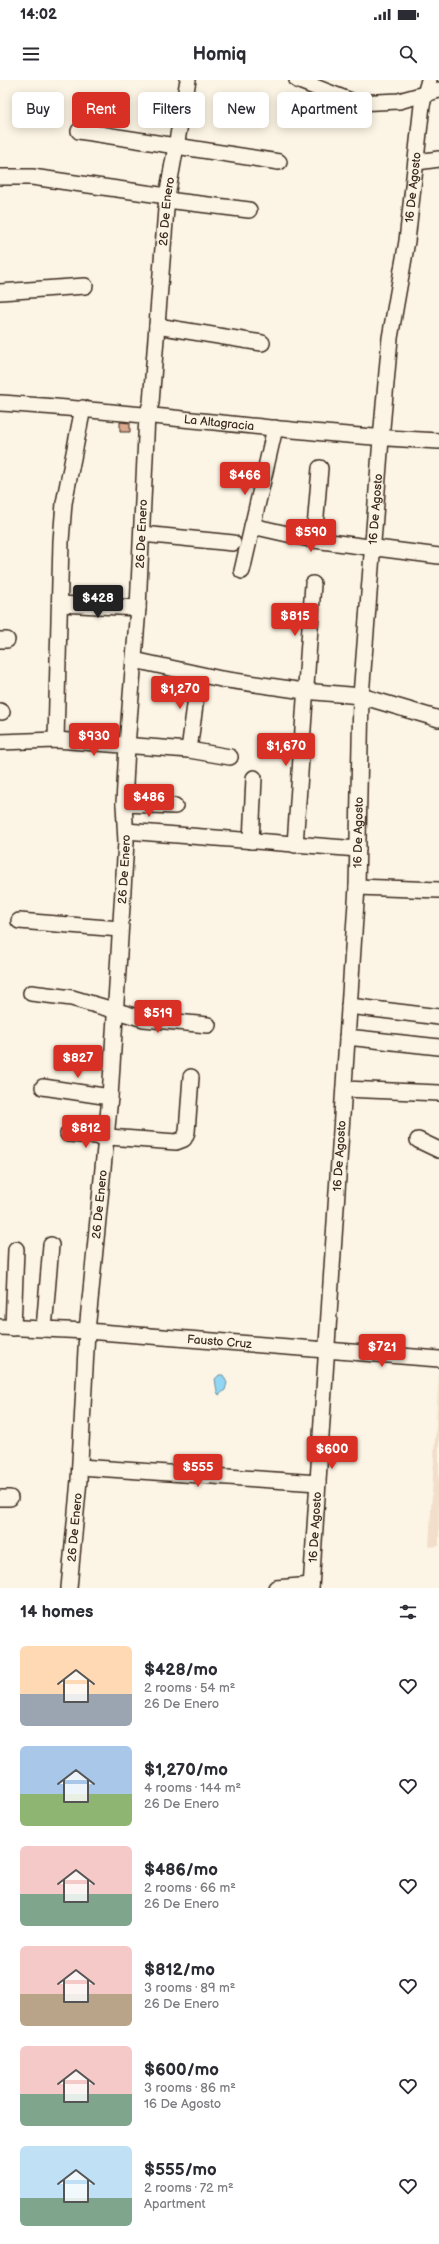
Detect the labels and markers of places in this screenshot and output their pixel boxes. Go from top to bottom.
pin: $466 [221,462,269,496]
pin: $590 [287,519,335,553]
pin: $428 [74,585,122,619]
pin: $815 [271,603,319,637]
pin: $1,270 [147,676,213,710]
pin: $930 [70,723,118,757]
pin: $1,670 [253,733,319,767]
pin: $486 [125,784,173,818]
pin: $519 [134,1000,182,1034]
pin: $827 [54,1045,102,1079]
pin: $812 [62,1115,110,1149]
pin: $721 [358,1334,406,1368]
pin: $600 [308,1436,356,1470]
pin: $555 [174,1454,222,1488]

